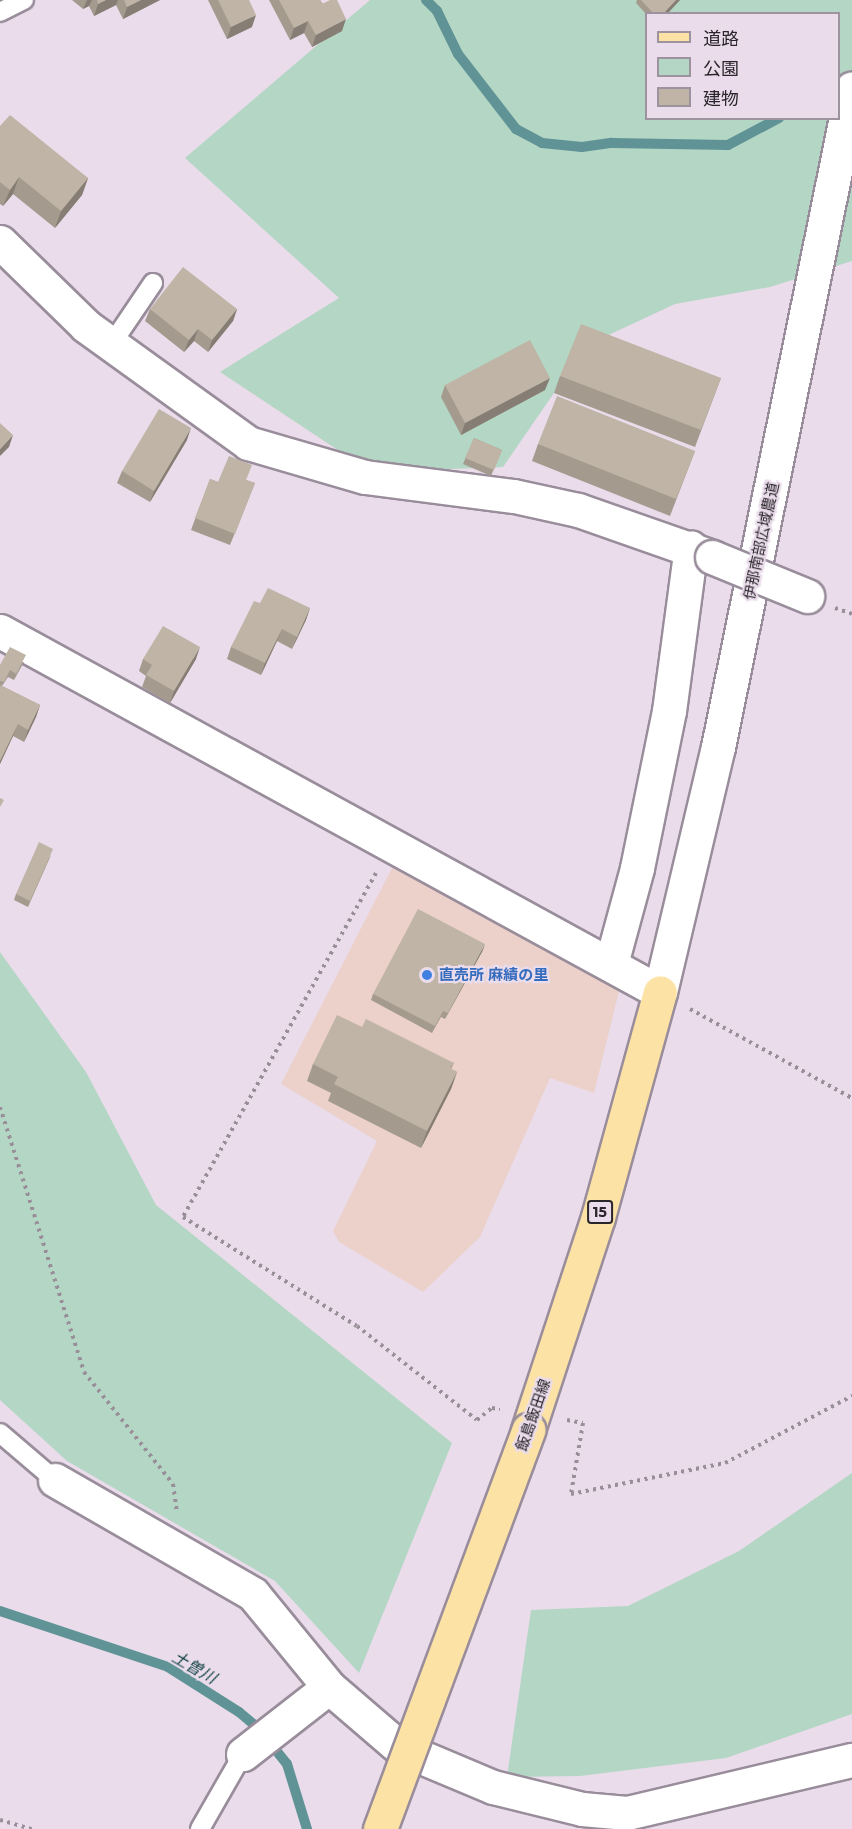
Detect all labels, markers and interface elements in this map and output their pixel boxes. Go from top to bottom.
legend [645,12,840,120]
text: 道路 [703,28,739,50]
text: 公園 [703,58,739,80]
text: 建物 [703,88,739,110]
street label: 伊那南部広域農道 [740,480,782,602]
place label: 直売所 麻績の里 [439,966,548,984]
marker: 直売所 麻績の里 [420,968,434,982]
road number: 15 [586,1201,614,1223]
street label: 飯島飯田線 [512,1377,554,1453]
water label: 土曽川 [168,1648,220,1688]

